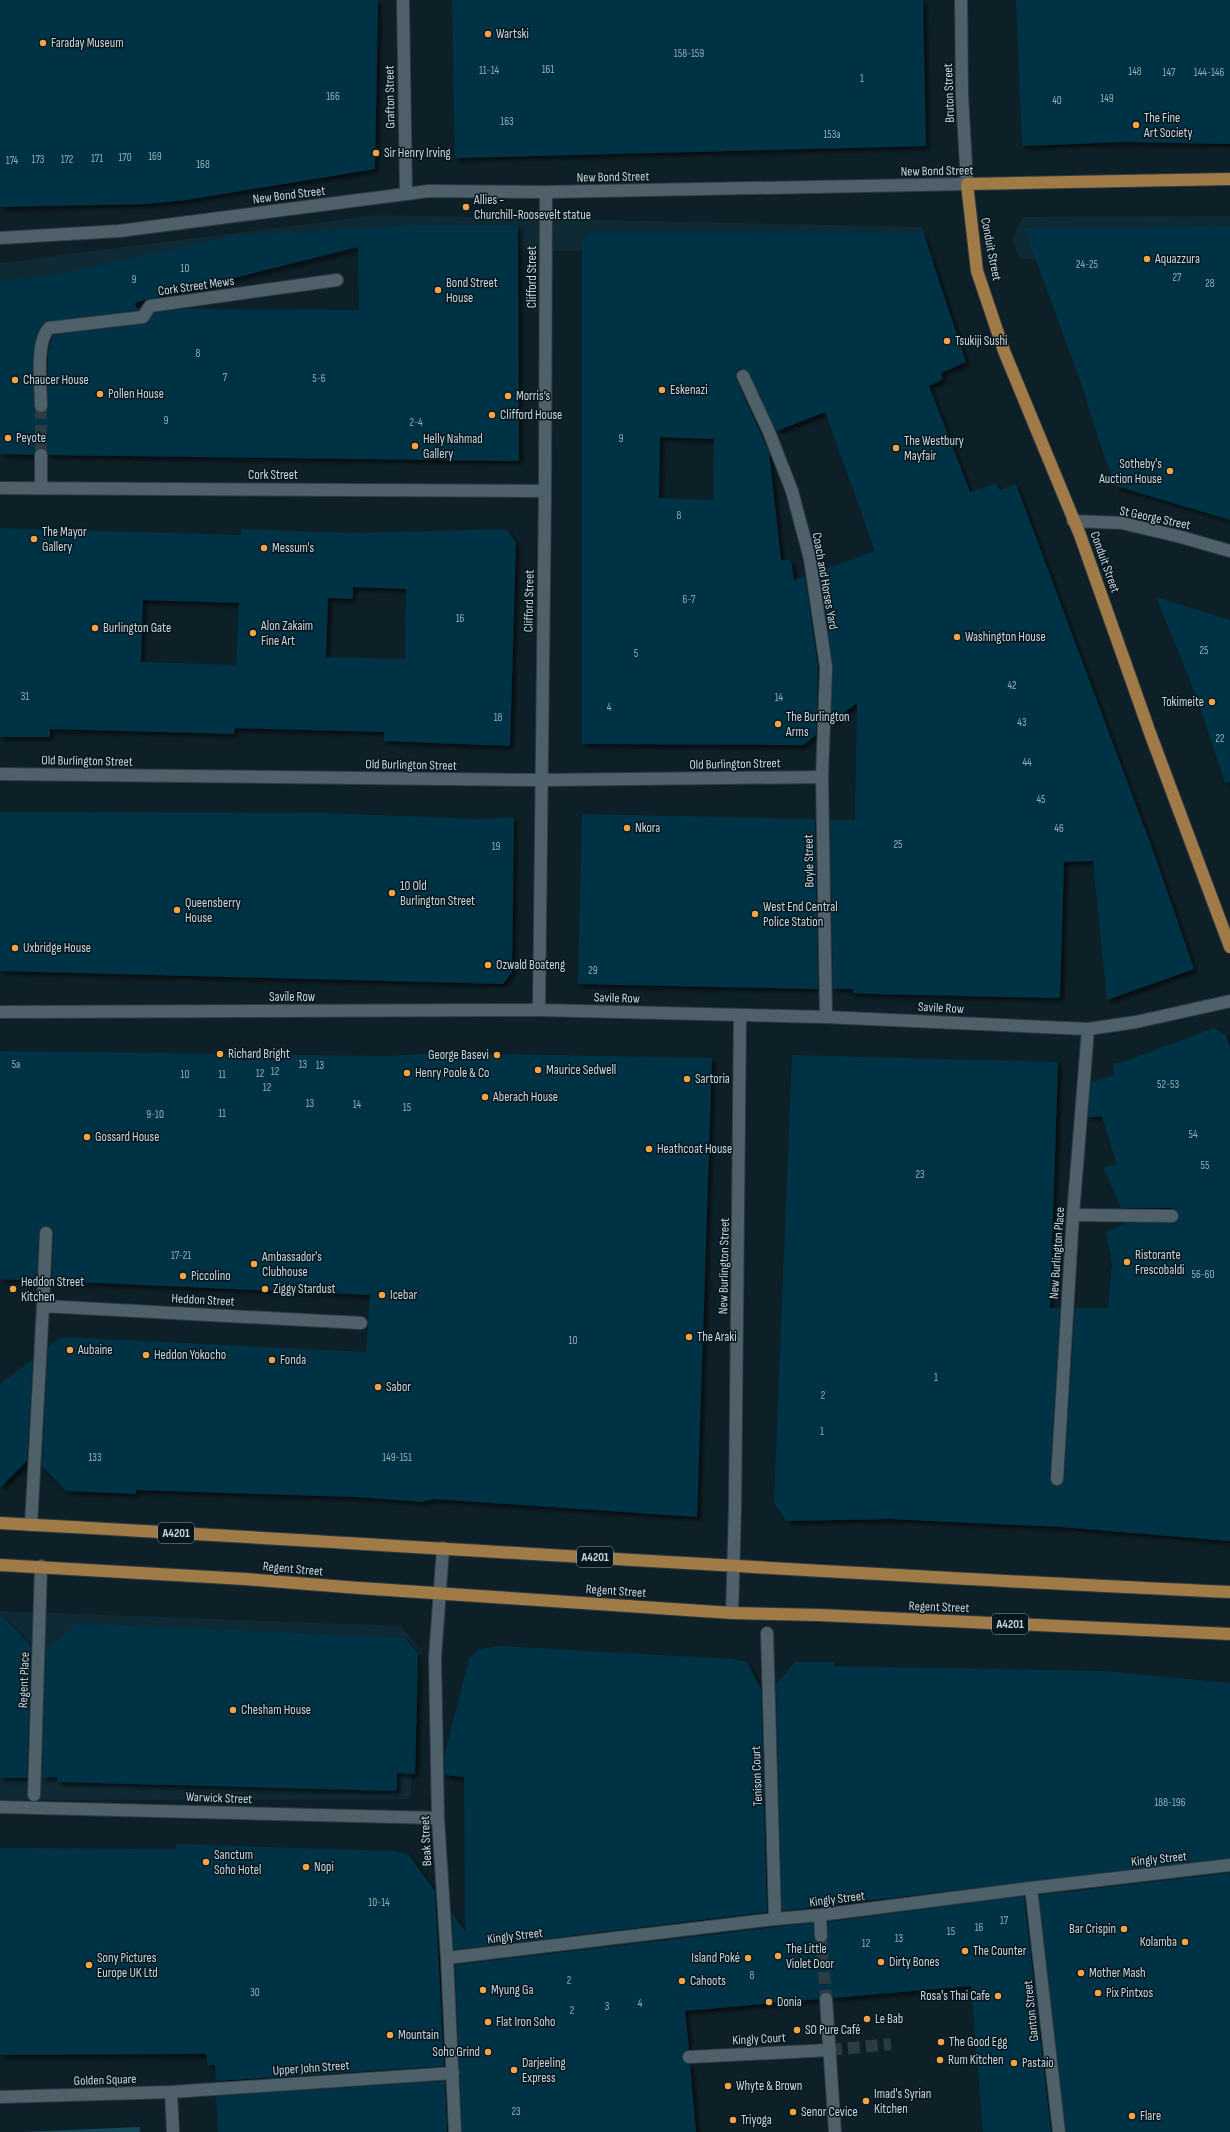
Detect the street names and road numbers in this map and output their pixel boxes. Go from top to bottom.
street label: Bruton Street [940,63,958,123]
street label: Grafton Street [381,65,399,129]
street label: New Bond Street [900,162,974,180]
street label: New Bond Street [576,168,650,186]
street label: New Bond Street [252,183,326,207]
street label: Conduit Street [977,216,1005,282]
street label: Clifford Street [524,246,540,308]
street label: Cork Street Mews [157,273,235,299]
street label: Cork Street [248,467,298,483]
street label: St George Street [1118,503,1192,533]
street label: Conduit Street [1087,529,1123,595]
street label: Coach and Horses Yard [809,531,841,631]
street label: Clifford Street [520,570,538,632]
street label: Old Burlington Street [41,752,133,770]
street label: Old Burlington Street [689,755,781,773]
street label: Old Burlington Street [365,756,457,774]
street label: Boyle Street [801,834,817,888]
street label: Savile Row [269,989,316,1005]
street label: Savile Row [594,989,641,1007]
street label: Savile Row [918,999,965,1017]
street label: New Burlington Place [1046,1206,1068,1300]
street label: New Burlington Street [715,1218,733,1314]
street label: Heddon Street [171,1290,235,1310]
road number: A4201 [158,1523,194,1543]
road number: A4201 [577,1547,613,1567]
street label: Regent Street [262,1558,324,1580]
street label: Regent Street [585,1581,647,1601]
street label: Regent Street [908,1598,970,1616]
road number: A4201 [992,1614,1028,1634]
street label: Regent Place [15,1652,33,1708]
street label: Tenison Court [748,1746,766,1806]
street label: Warwick Street [186,1789,253,1807]
street label: Beak Street [417,1815,435,1867]
street label: Kingly Street [1130,1848,1188,1870]
street label: Kingly Street [808,1888,866,1910]
street label: Kingly Street [486,1925,544,1947]
street label: Ganton Street [1020,1980,1042,2042]
street label: Kingly Court [732,2030,786,2048]
street label: Upper John Street [272,2057,350,2079]
street label: Golden Square [73,2071,137,2089]

